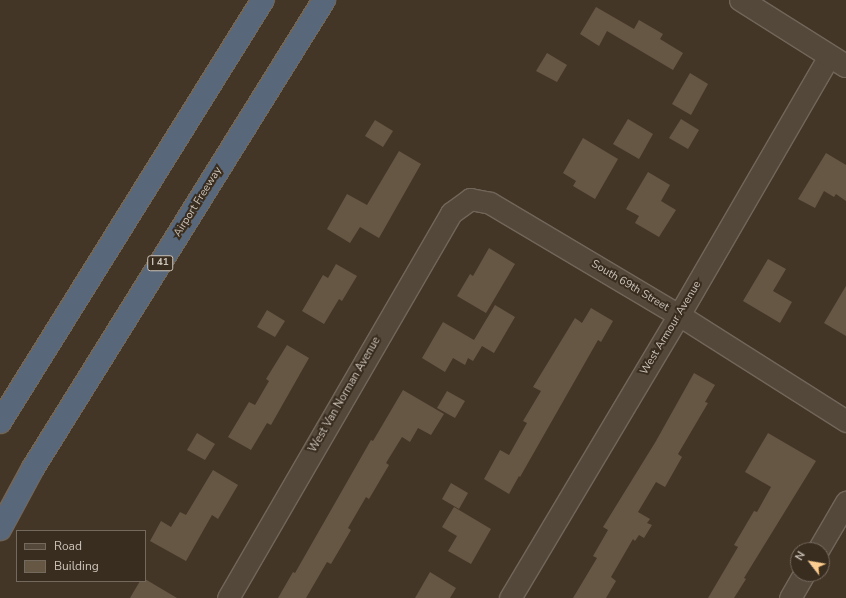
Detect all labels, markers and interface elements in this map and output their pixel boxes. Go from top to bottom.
street label: Airport Freeway [171,165,225,239]
road number: I 41 [147,255,173,271]
street label: South 69th Street [589,258,671,314]
street label: West Armour Avenue [638,279,704,377]
street label: West Van Norman Avenue [307,335,383,455]
legend [16,530,146,582]
text: Road [54,538,82,554]
north arrow [790,542,830,582]
text: N [792,549,809,563]
text: Building [54,558,99,574]

